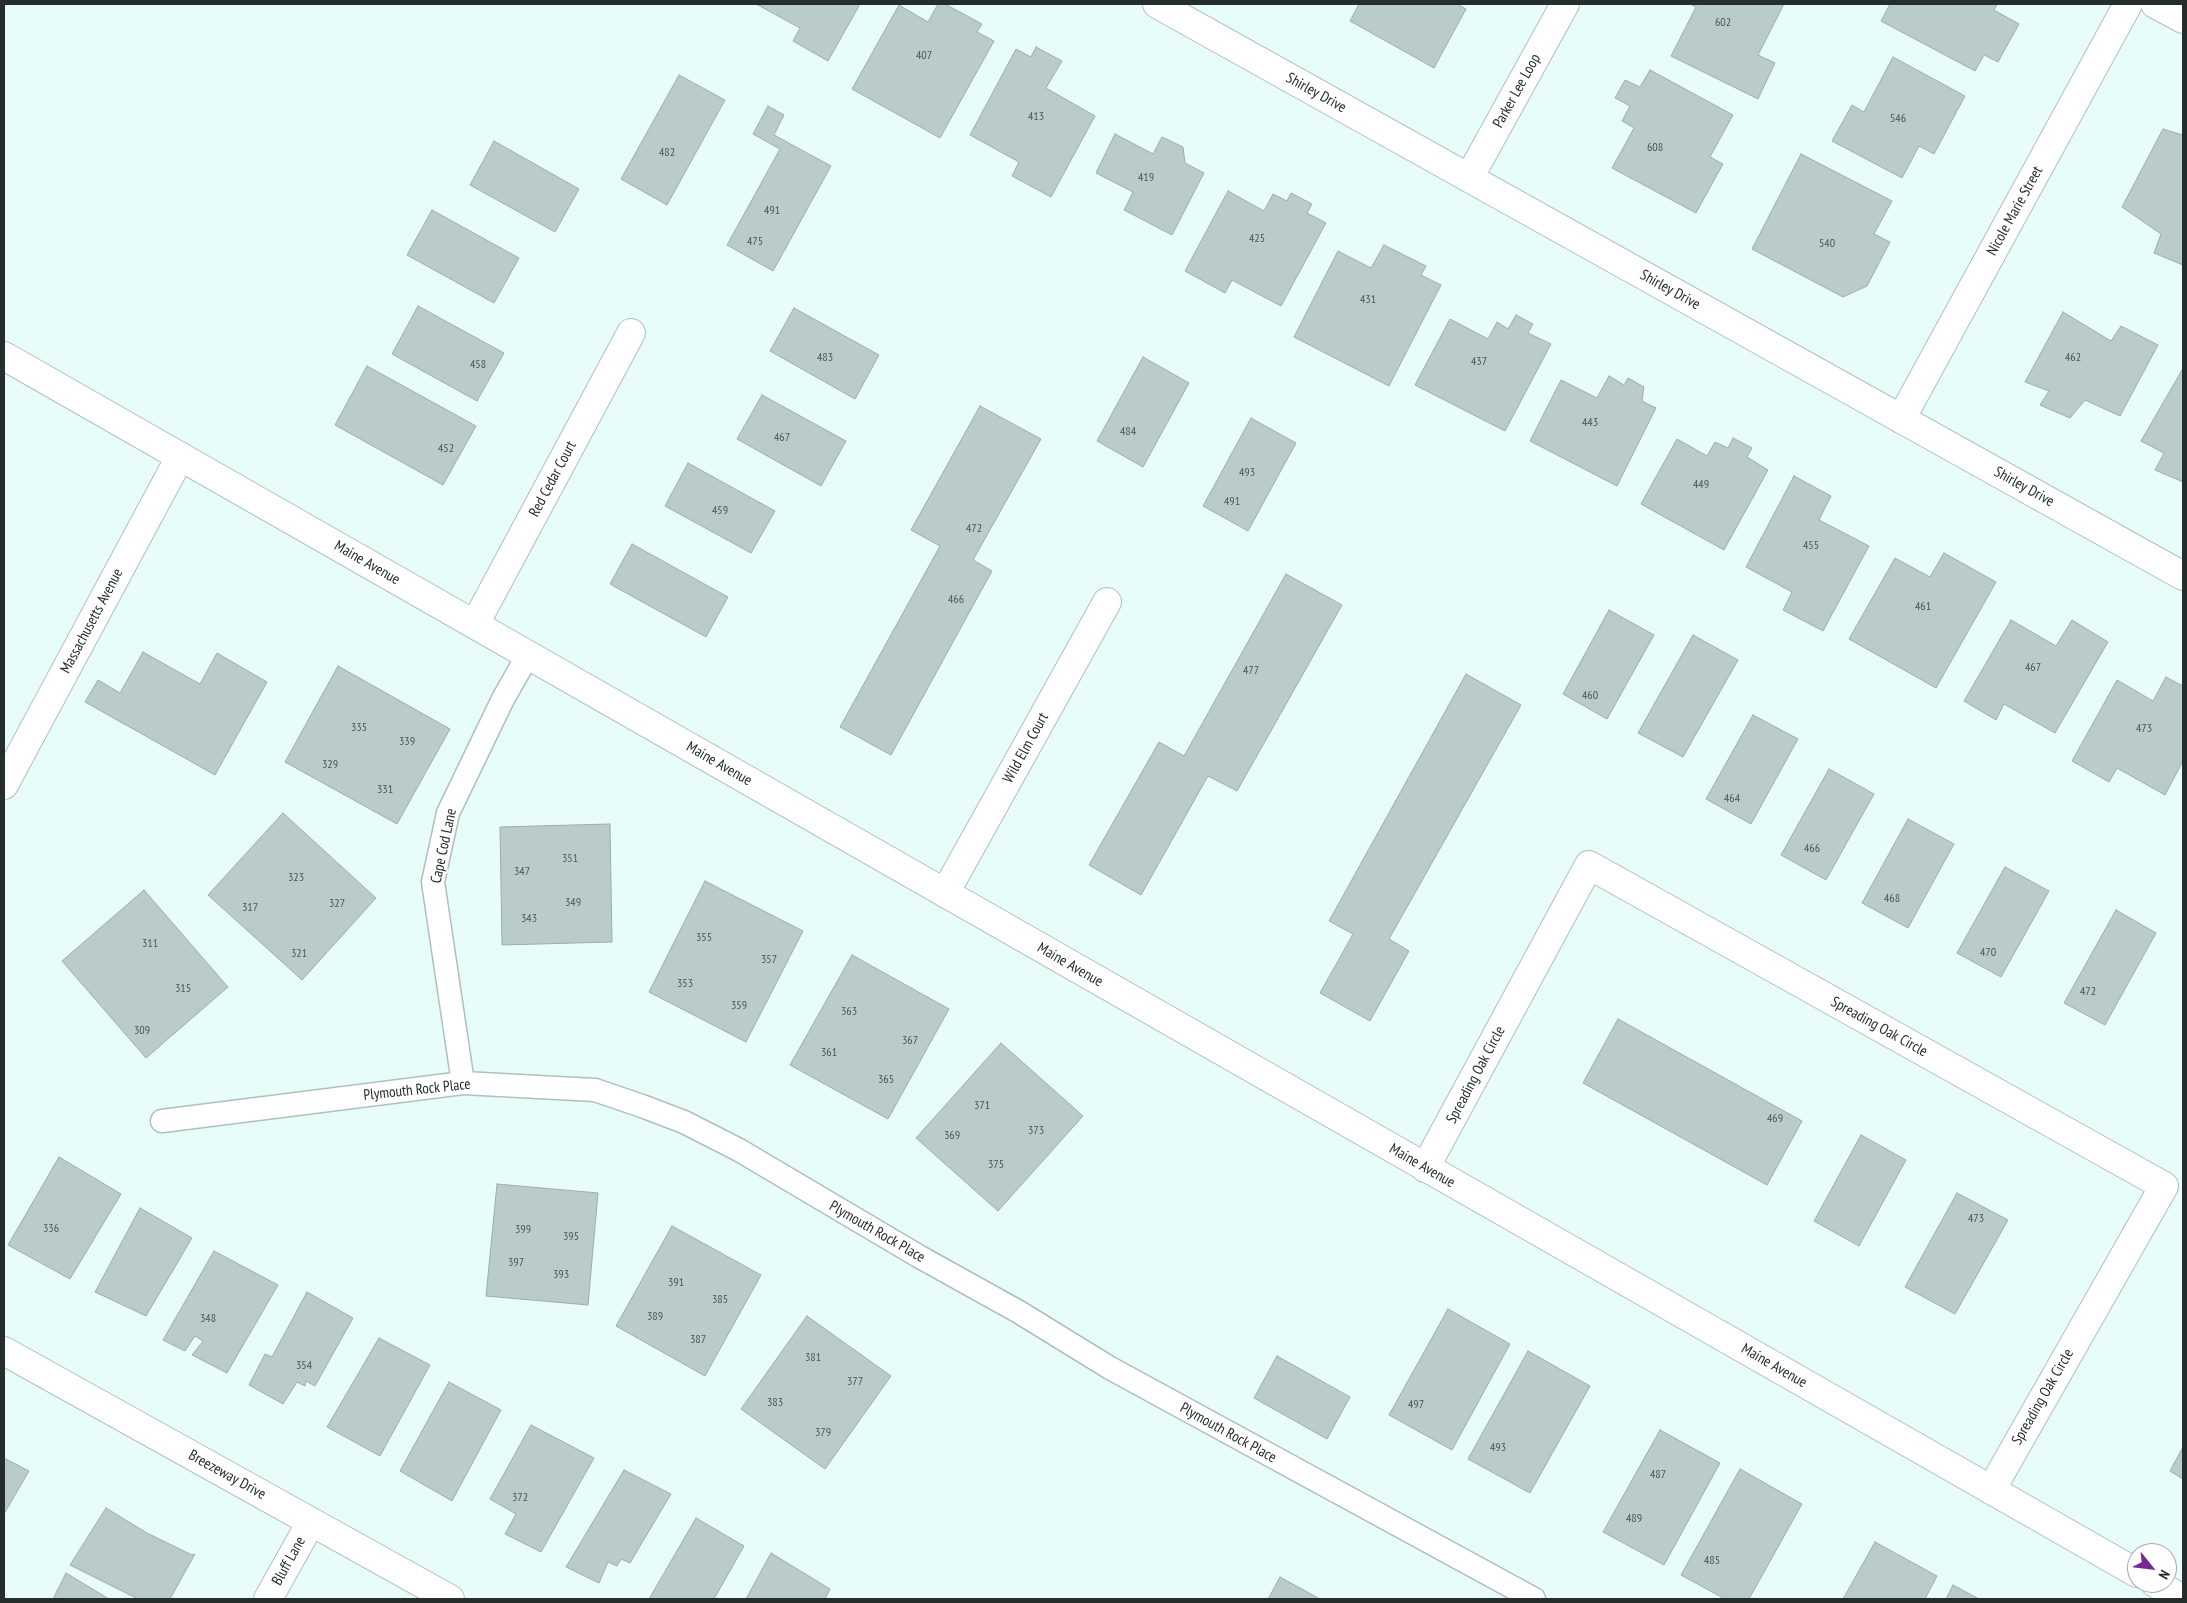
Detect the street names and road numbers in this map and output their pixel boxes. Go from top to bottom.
street label: Parker Lee Loop [1489,51,1545,131]
street label: Shirley Drive [1283,69,1349,117]
street label: Nicole Marie Street [1983,163,2047,259]
street label: Shirley Drive [1637,266,1703,314]
street label: Red Cedar Court [526,438,580,520]
street label: Shirley Drive [1991,463,2057,511]
street label: Maine Avenue [331,537,403,589]
street label: Massachusetts Avenue [57,566,127,676]
street label: Wild Elm Court [999,710,1053,786]
street label: Maine Avenue [683,738,755,790]
street label: Cape Cod Lane [427,807,461,885]
street label: Maine Avenue [1034,939,1106,991]
street label: Spreading Oak Circle [1828,993,1930,1061]
street label: Spreading Oak Circle [1443,1023,1509,1127]
street label: Plymouth Rock Place [363,1075,471,1105]
street label: Maine Avenue [1386,1140,1458,1192]
street label: Plymouth Rock Place [826,1197,928,1267]
street label: Maine Avenue [1738,1340,1810,1392]
street label: Spreading Oak Circle [2008,1346,2078,1448]
street label: Plymouth Rock Place [1177,1399,1279,1467]
street label: Breezeway Drive [185,1446,269,1504]
street label: Bluff Lane [268,1534,310,1588]

